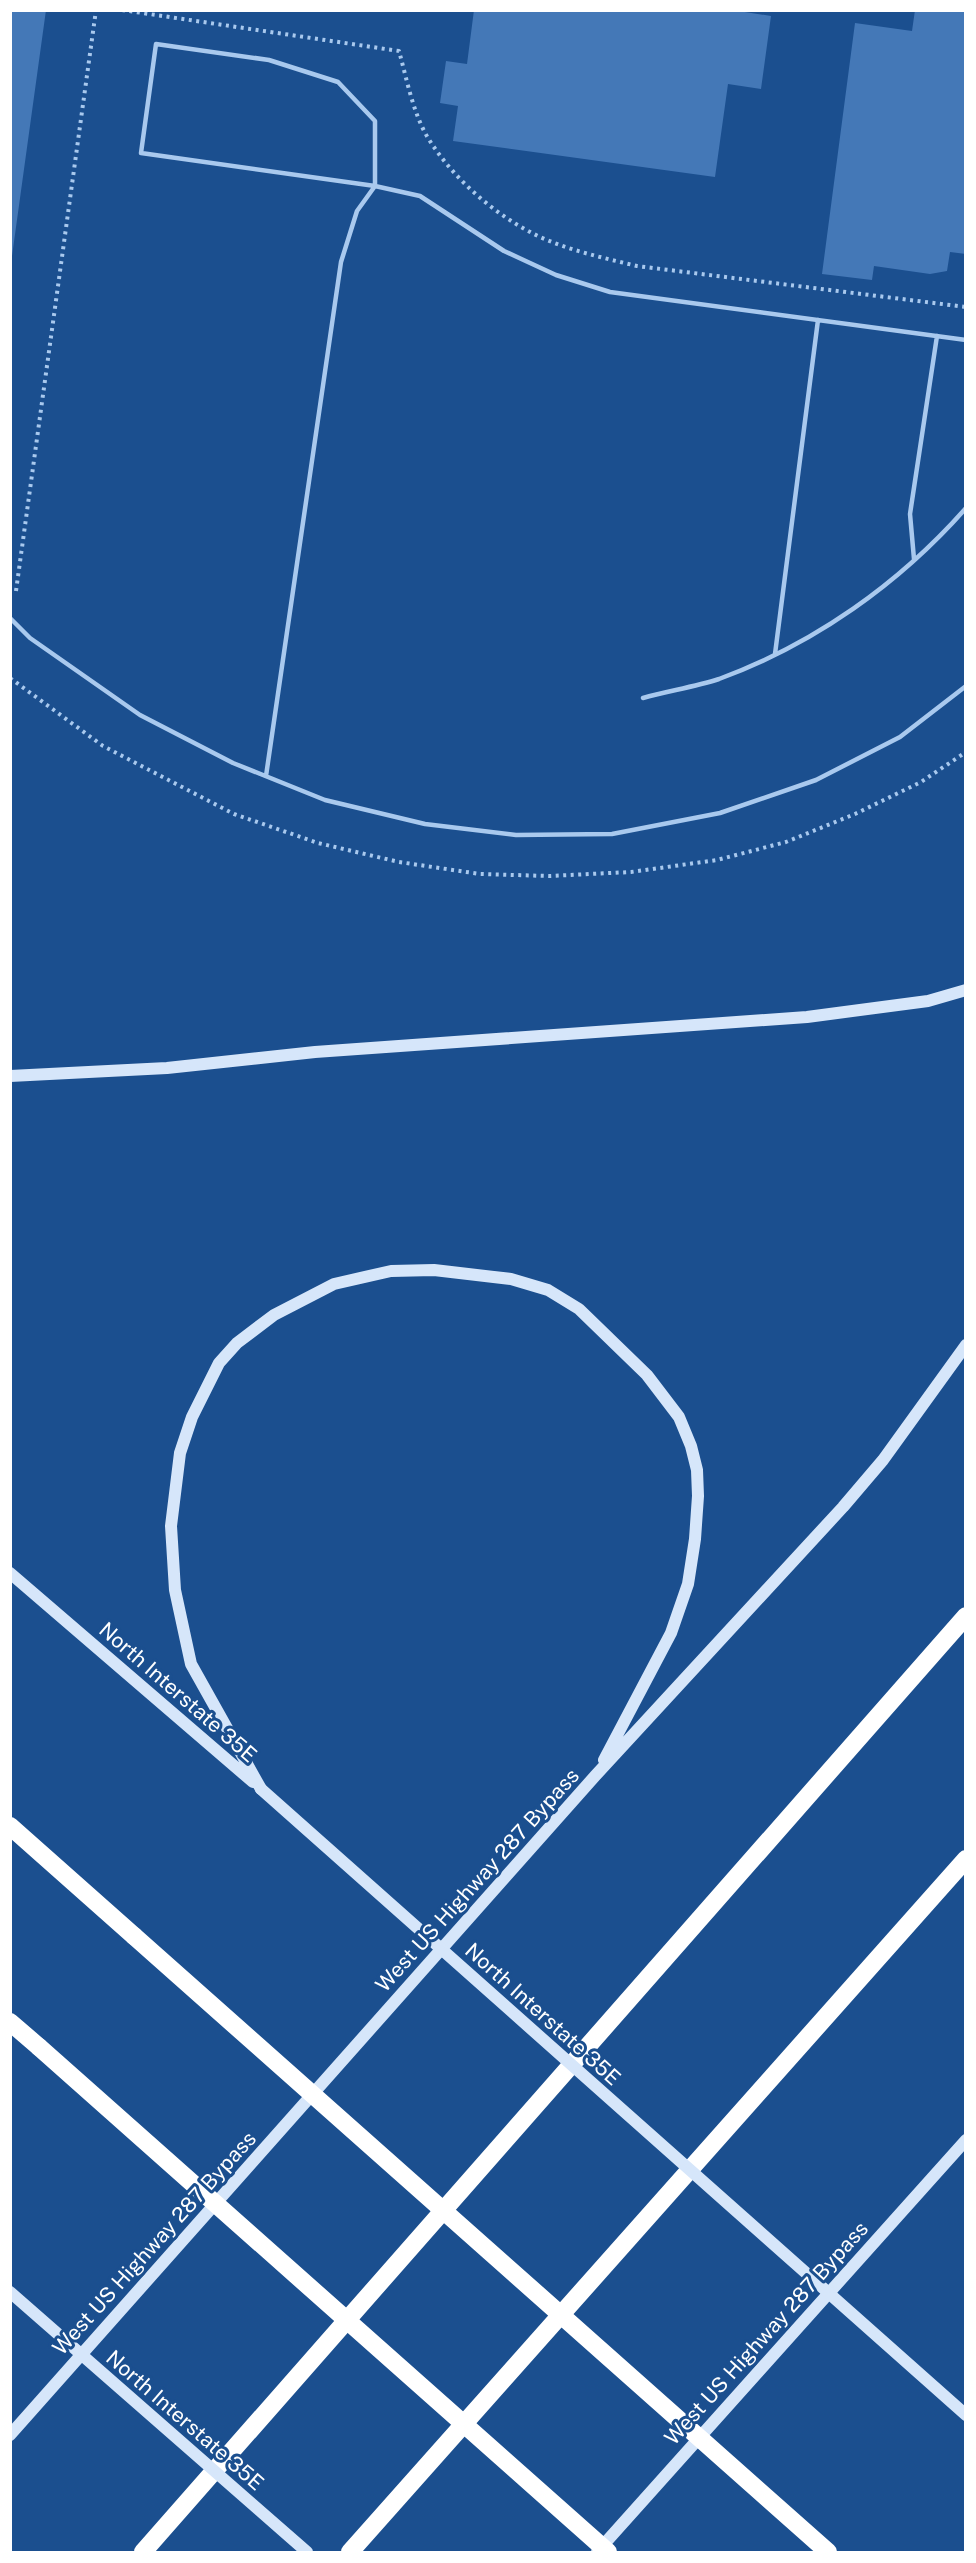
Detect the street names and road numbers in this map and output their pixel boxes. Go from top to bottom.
street label: North Interstate 35E [94,1617,262,1767]
street label: West US Highway 287 Bypass [370,1763,584,1997]
street label: North Interstate 35E [460,1938,626,2090]
street label: West US Highway 287 Bypass [47,2126,261,2360]
street label: West US Highway 287 Bypass [659,2216,873,2450]
street label: North Interstate 35E [101,2345,269,2495]

